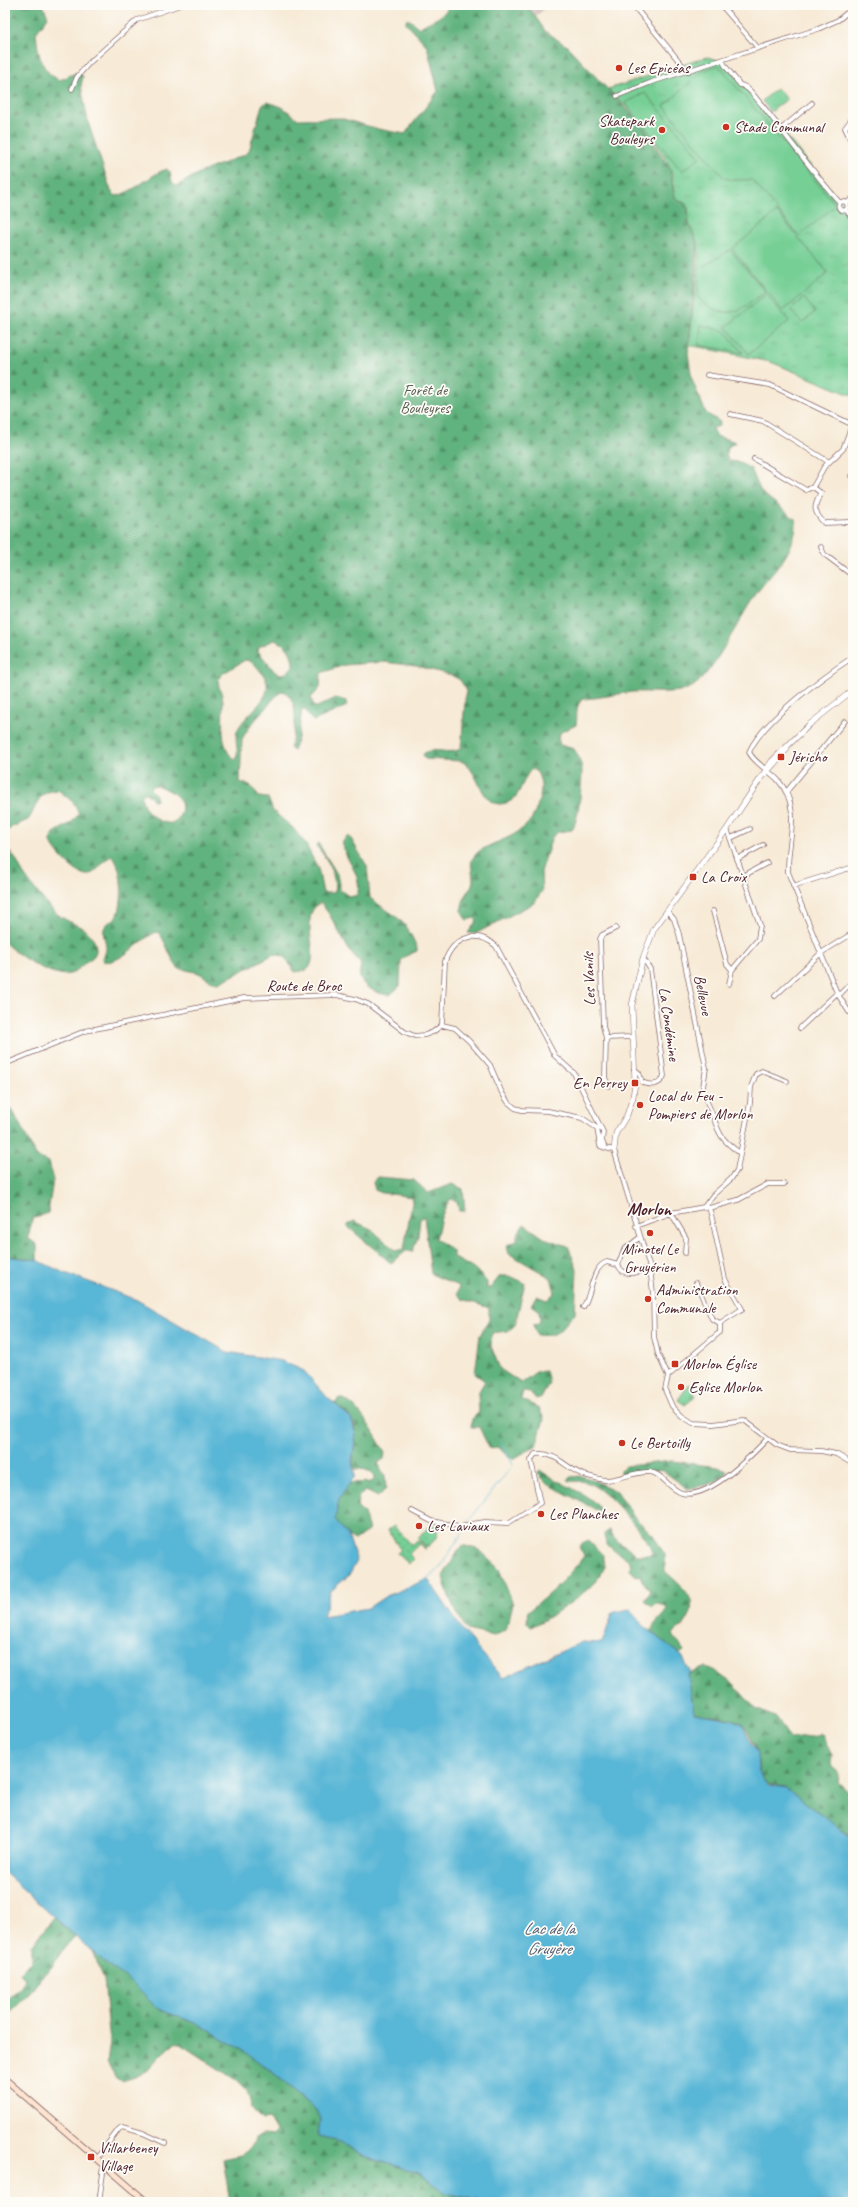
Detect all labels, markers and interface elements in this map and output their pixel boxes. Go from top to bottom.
place label: Les Epicéas [627,58,691,78]
marker: Les Epicéas [614,63,624,73]
place label: Skatepark Bouleyrs [599,111,656,149]
place label: Stade Communal [734,117,827,137]
marker: Stade Communal [721,122,731,132]
marker: Skatepark Bouleyrs [657,125,667,135]
park label: Forêt de Bouleyres [400,380,451,418]
place label: Jéricho [788,747,829,767]
marker: Jéricho [776,752,786,762]
place label: La Croix [701,867,748,887]
marker: La Croix [688,872,698,882]
street label: Les Vanils [578,950,600,1006]
street label: Bellevue [689,973,717,1019]
street label: Route de Broc [266,976,343,996]
street label: La Condémine [654,986,684,1064]
place label: En Perrey [573,1073,629,1093]
marker: En Perrey [630,1078,640,1088]
place label: Local du Feu - Pompiers de Morlon [648,1086,754,1124]
marker: Local du Feu - Pompiers de Morlon [635,1100,645,1110]
district label: Morlon [627,1198,673,1220]
marker: Minotel Le Gruyérien [645,1228,655,1238]
place label: Minotel Le Gruyérien [622,1239,680,1277]
place label: Administration Communale [656,1280,738,1318]
marker: Administration Communale [643,1294,653,1304]
place label: Morlon Église [683,1354,758,1374]
marker: Morlon Église [670,1359,680,1369]
place label: Eglise Morlon [689,1377,763,1397]
marker: Eglise Morlon [676,1382,686,1392]
place label: Le Bertoilly [630,1433,691,1453]
marker: Le Bertoilly [617,1438,627,1448]
place label: Les Planches [549,1504,619,1524]
marker: Les Planches [536,1509,546,1519]
place label: Les Laviaux [427,1516,490,1536]
marker: Les Laviaux [414,1521,424,1531]
water label: Lac de la Gruyère [524,1918,577,1959]
place label: Villarbeney Village [99,2138,159,2176]
marker: Villarbeney Village [86,2152,96,2162]

